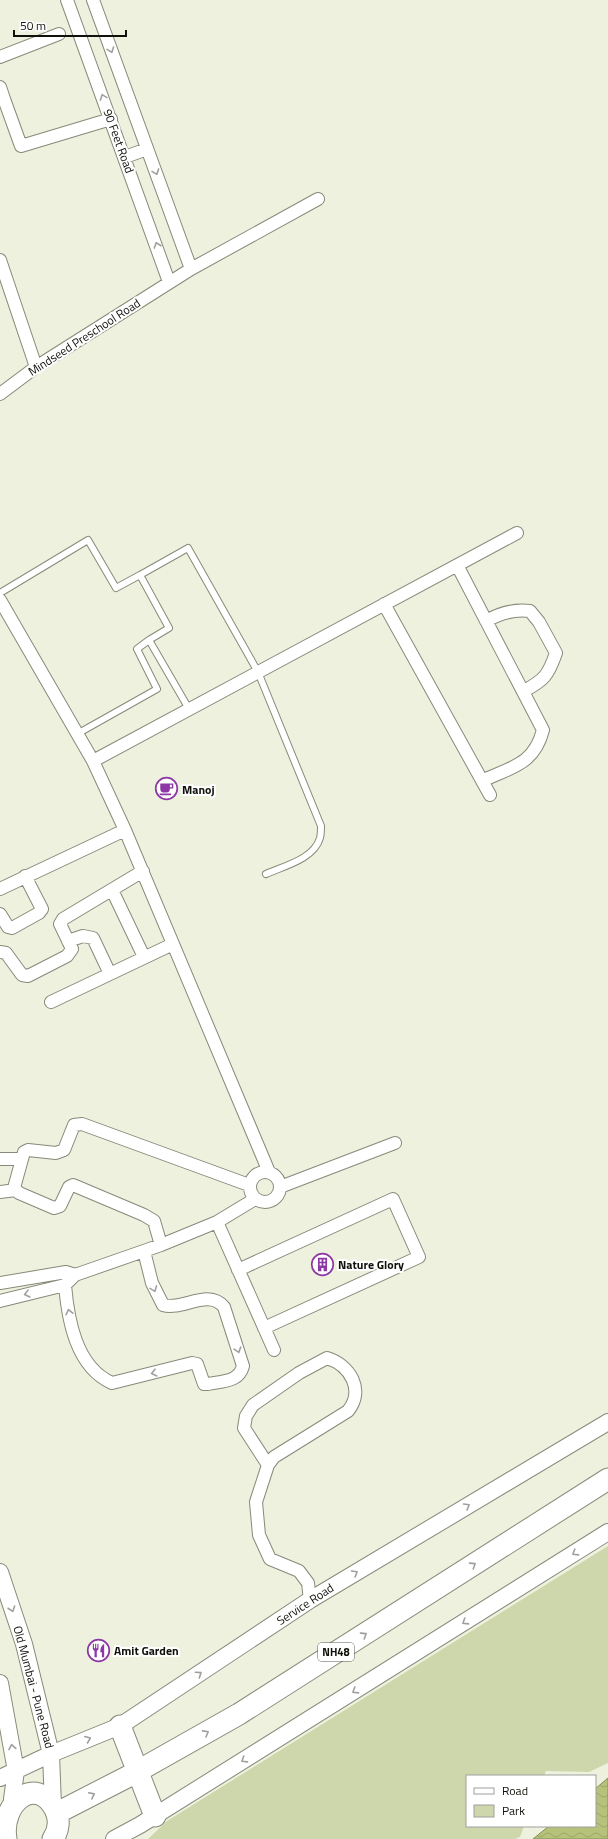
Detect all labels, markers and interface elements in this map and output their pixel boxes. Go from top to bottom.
scale bar [14,12,126,38]
text: 50 m [20,16,46,35]
one-way arrow [107,46,115,53]
one-way arrow [99,93,107,100]
street label: 90 Feet Road [99,106,139,176]
one-way arrow [151,168,159,175]
one-way arrow [153,242,161,249]
street label: Mindseed Preschool Road [24,293,144,381]
cafe icon: Manoj [154,776,180,802]
place label: Manoj [182,780,215,799]
building icon: Nature Glory [310,1251,336,1277]
place label: Nature Glory [338,1255,404,1274]
one-way arrow [150,1285,158,1292]
one-way arrow [24,1290,30,1298]
one-way arrow [65,1309,74,1316]
one-way arrow [233,1347,242,1354]
one-way arrow [150,1368,157,1376]
one-way arrow [463,1504,470,1511]
one-way arrow [572,1548,579,1555]
one-way arrow [469,1562,476,1569]
one-way arrow [351,1570,358,1577]
street label: Service Road [273,1578,337,1630]
one-way arrow [8,1605,16,1612]
one-way arrow [462,1617,469,1624]
street label: Old Mumbai - Pune Road [8,1624,60,1750]
one-way arrow [360,1632,367,1639]
restaurant icon: Amit Garden [86,1637,112,1663]
place label: Amit Garden [114,1641,179,1660]
road number: NH48 [318,1643,354,1661]
one-way arrow [195,1671,202,1679]
one-way arrow [352,1686,359,1693]
one-way arrow [202,1730,209,1737]
one-way arrow [84,1736,91,1744]
one-way arrow [8,1744,17,1750]
one-way arrow [242,1755,249,1762]
legend [466,1775,596,1827]
text: Road [502,1781,528,1800]
one-way arrow [88,1792,95,1800]
text: Park [502,1801,525,1820]

